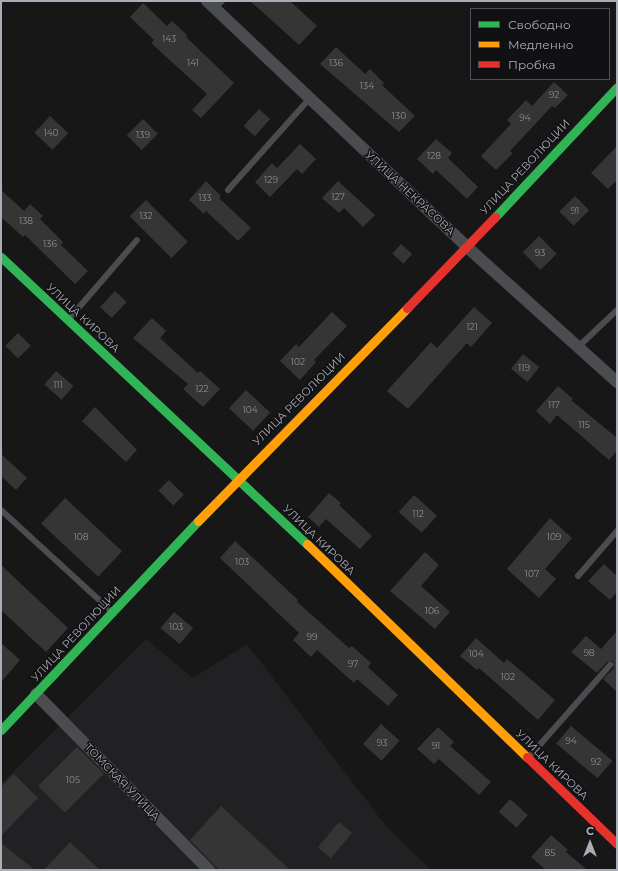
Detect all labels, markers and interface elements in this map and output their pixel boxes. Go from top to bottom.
legend [470,8,610,80]
text: Свободно [508,17,571,32]
house number: 143 [162,34,176,44]
text: Медленно [508,37,573,52]
text: Пробка [508,57,556,72]
house number: 141 [187,58,199,68]
house number: 136 [329,58,343,68]
house number: 134 [360,81,374,91]
house number: 92 [549,90,559,100]
house number: 130 [392,111,406,121]
house number: 94 [519,113,531,123]
street label: УЛИЦА РЕВОЛЮЦИИ [477,117,573,217]
house number: 140 [43,128,59,138]
house number: 139 [136,130,150,140]
street label: УЛИЦА НЕКРАСОВА [363,148,457,238]
house number: 128 [427,151,441,161]
house number: 129 [264,175,278,185]
house number: 127 [331,192,345,202]
house number: 133 [198,193,212,203]
house number: 91 [571,206,579,216]
house number: 132 [139,211,153,221]
house number: 138 [19,216,33,226]
house number: 136 [43,239,57,249]
house number: 93 [535,248,545,258]
street label: УЛИЦА КИРОВА [44,281,122,355]
house number: 121 [466,322,478,332]
street label: УЛИЦА РЕВОЛЮЦИИ [250,350,348,448]
house number: 102 [291,357,305,367]
house number: 119 [518,363,530,373]
house number: 111 [53,380,63,390]
house number: 122 [195,384,209,394]
house number: 117 [548,400,560,410]
house number: 104 [242,405,258,415]
house number: 115 [578,420,590,430]
street label: УЛИЦА КИРОВА [280,502,358,578]
house number: 112 [412,509,424,519]
house number: 108 [74,532,88,542]
house number: 109 [547,532,561,542]
house number: 103 [235,557,249,567]
house number: 107 [525,569,539,579]
street label: УЛИЦА РЕВОЛЮЦИИ [28,584,124,684]
house number: 106 [425,606,439,616]
house number: 103 [169,622,183,632]
house number: 99 [307,632,317,642]
house number: 98 [583,648,595,658]
house number: 104 [468,649,484,659]
house number: 97 [348,659,358,669]
house number: 102 [501,672,515,682]
street label: УЛИЦА КИРОВА [513,727,591,803]
house number: 94 [565,736,577,746]
house number: 93 [377,738,387,748]
street label: ТОМСКАЯ УЛИЦА [82,741,162,823]
house number: 91 [432,741,440,751]
house number: 92 [591,757,601,767]
house number: 105 [66,775,80,785]
north arrow [570,823,610,863]
text: С [586,824,594,838]
house number: 85 [545,848,555,858]

